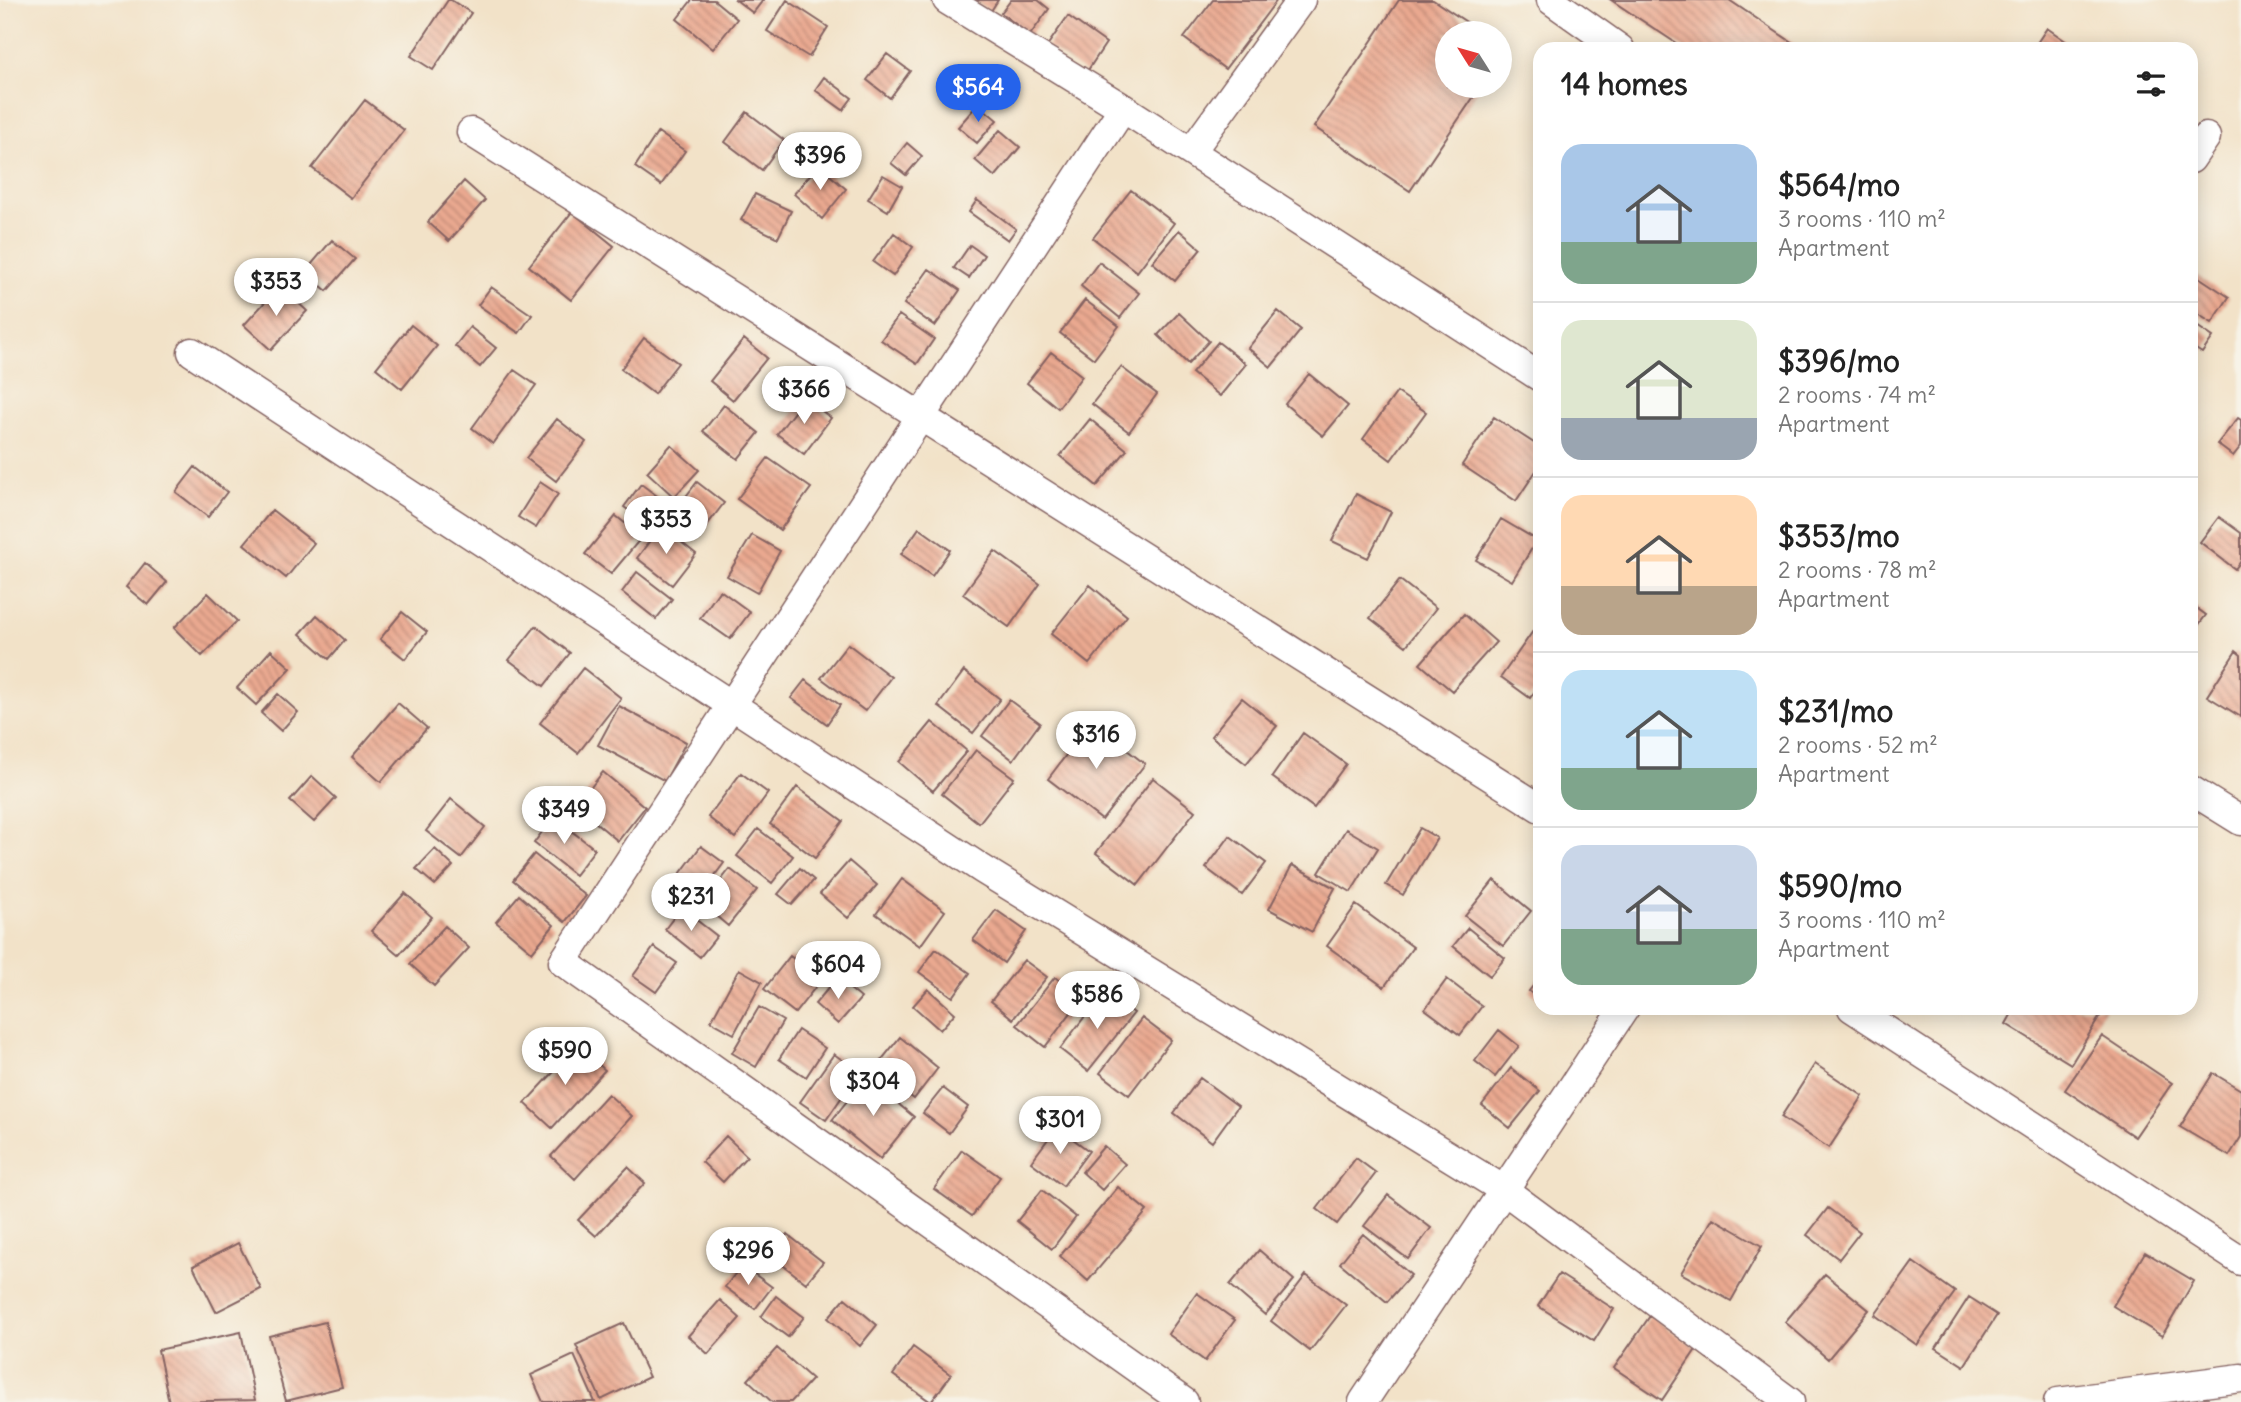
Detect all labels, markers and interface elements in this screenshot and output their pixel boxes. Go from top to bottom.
north arrow [1435,21,1512,98]
map controls [1435,21,1512,98]
pin: $564 [937,64,1019,124]
text: 14 homes [1561,65,1688,103]
icon: filters [2132,65,2170,103]
text: $564 [952,72,1004,101]
pin: $396 [779,132,861,192]
text: $396 [794,140,846,169]
text: $564/mo [1778,166,1900,204]
icon: home [1617,172,1701,256]
text: 3 rooms · 110 m² [1778,204,1946,233]
text: Apartment [1778,233,1890,262]
pin: $353 [235,258,317,318]
text: $353 [250,266,302,295]
text: $396/mo [1778,342,1900,380]
icon: home [1617,348,1701,432]
pin: $366 [763,366,845,426]
text: $366 [778,374,830,403]
text: 2 rooms · 74 m² [1778,380,1936,409]
text: Apartment [1778,409,1890,438]
pin: $353 [625,496,707,556]
text: $353 [640,504,692,533]
text: $353/mo [1778,517,1900,555]
icon: home [1617,523,1701,607]
text: 2 rooms · 78 m² [1778,555,1937,584]
text: Apartment [1778,584,1890,613]
text: $231/mo [1778,692,1893,730]
icon: home [1617,698,1701,782]
pin: $316 [1055,712,1137,771]
text: $316 [1072,719,1120,748]
text: 2 rooms · 52 m² [1778,730,1938,759]
text: Apartment [1778,759,1890,788]
pin: $349 [523,786,605,846]
text: $349 [538,794,590,823]
text: $590/mo [1778,867,1902,905]
icon: home [1617,873,1701,957]
pin: $231 [650,874,732,933]
text: $231 [667,881,715,910]
text: 3 rooms · 110 m² [1778,905,1946,934]
text: Apartment [1778,934,1890,963]
pin: $604 [797,942,879,1001]
text: $604 [811,949,865,978]
pin: $586 [1056,972,1138,1031]
text: $586 [1071,979,1123,1008]
pin: $590 [524,1028,606,1087]
text: $590 [538,1035,592,1064]
pin: $304 [832,1058,914,1118]
text: $304 [846,1066,900,1095]
pin: $301 [1019,1096,1101,1156]
text: $301 [1035,1104,1085,1133]
pin: $296 [707,1228,789,1287]
text: $296 [722,1235,774,1264]

